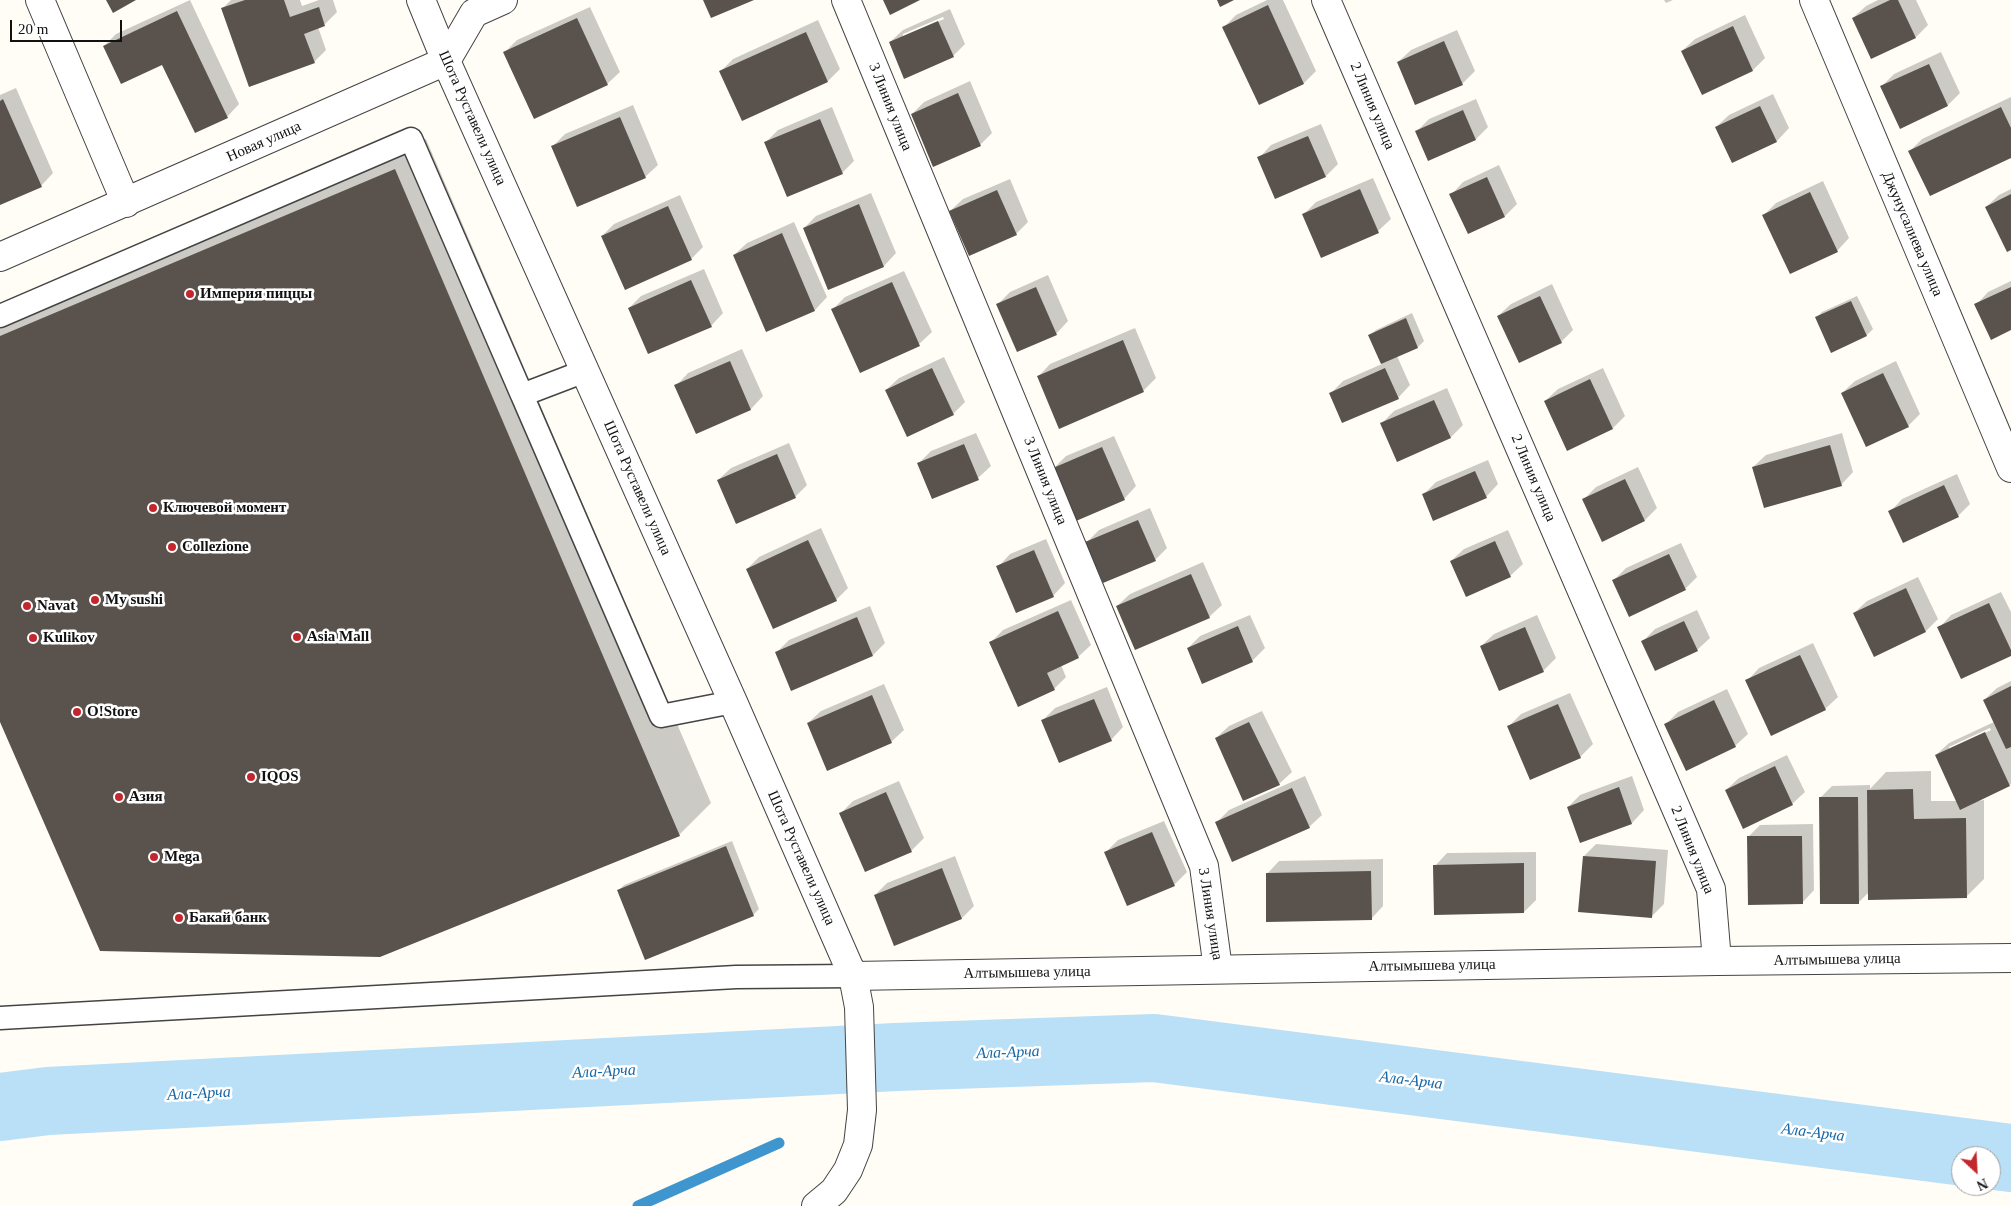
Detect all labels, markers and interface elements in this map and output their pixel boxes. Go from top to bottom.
scale bar [12,10,125,42]
text: 20 m [18,21,48,37]
street label: Шота Руставели улица [434,48,510,188]
street label: 3 Линия улица [864,60,916,154]
street label: 2 Линия улица [1346,60,1398,152]
street label: Новая улица [224,118,304,166]
street label: Джунусалиева улица [1878,169,1946,299]
place label: Империя пиццы [200,285,312,303]
marker: Империя пиццы [184,288,196,300]
street label: Шота Руставели улица [599,418,675,558]
street label: 2 Линия улица [1507,432,1559,524]
street label: 3 Линия улица [1019,434,1071,528]
place label: Ключевой момент [163,499,286,517]
marker: Ключевой момент [147,502,159,514]
place label: Cоllezione [182,538,249,556]
marker: Cоllezione [166,541,178,553]
place label: My sushi [105,591,163,609]
marker: My sushi [89,594,101,606]
place label: Navat [37,597,75,615]
marker: Navat [21,600,33,612]
place label: Asia Mall [307,628,369,646]
place label: Kulikov [43,629,95,647]
marker: Asia Mall [291,631,303,643]
marker: Kulikov [27,632,39,644]
place label: O!Store [87,703,138,721]
marker: O!Store [71,706,83,718]
place label: IQOS [261,768,299,786]
marker: IQOS [245,771,257,783]
place label: Азия [129,788,163,806]
street label: Шота Руставели улица [763,788,839,928]
marker: Азия [113,791,125,803]
street label: 2 Линия улица [1666,803,1718,897]
place label: Mega [164,848,200,866]
marker: Mega [148,851,160,863]
street label: 3 Линия улица [1194,867,1226,961]
place label: Бакай банк [189,909,267,927]
marker: Бакай банк [173,912,185,924]
street label: Алтымышева улица [1773,950,1901,970]
street label: Алтымышева улица [1368,956,1496,976]
street label: Алтымышева улица [963,963,1091,983]
water label: Ала-Арча [976,1042,1040,1064]
water label: Ала-Арча [572,1061,636,1083]
water label: Ала-Арча [1378,1068,1444,1094]
water label: Ала-Арча [167,1083,231,1105]
water label: Ала-Арча [1780,1120,1846,1146]
north arrow [1951,1146,2001,1196]
text: N [1974,1175,1990,1193]

